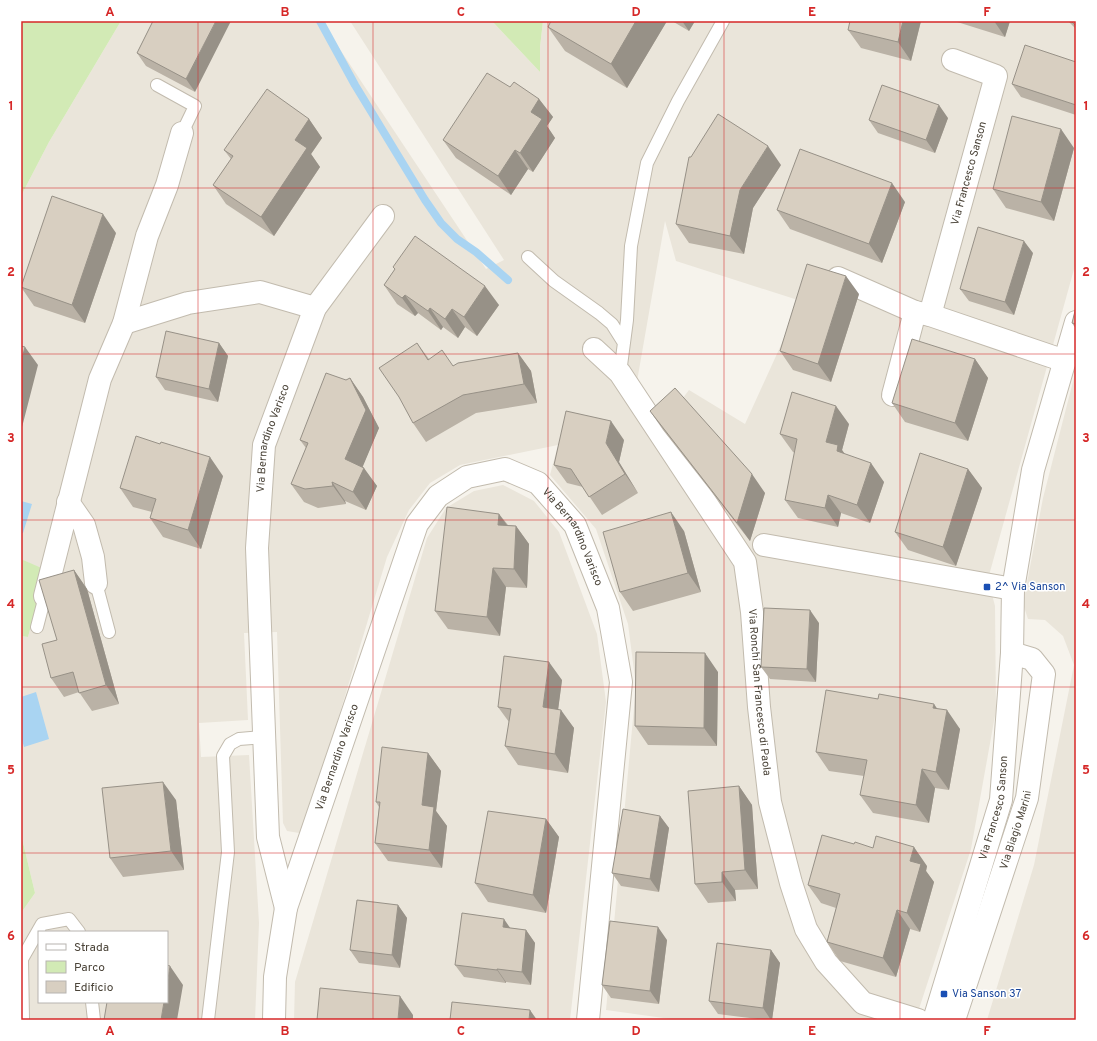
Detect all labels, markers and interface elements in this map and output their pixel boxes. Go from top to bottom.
text: A [105,5,115,21]
text: B [281,5,290,21]
text: C [457,5,465,21]
text: D [631,5,641,21]
text: E [808,5,816,21]
text: F [983,5,991,21]
text: 1 [8,99,14,115]
text: 1 [1083,99,1089,115]
street label: Via Francesco Sanson [948,120,990,227]
text: 2 [7,265,15,281]
text: 2 [1082,265,1090,281]
street label: Via Bernardino Varisco [254,382,293,493]
text: 3 [7,431,15,447]
text: 3 [1082,431,1090,447]
street label: Via Bernardino Varisco [539,485,606,588]
place label: 2^ Via Sanson [995,580,1065,594]
marker: 2^ Via Sanson [982,582,992,592]
text: 4 [7,597,15,613]
text: 4 [1082,597,1090,613]
street label: Via Ronchi San Francesco di Paola [745,608,774,777]
street label: Via Bernardino Varisco [313,702,362,813]
street label: Via Francesco Sanson [976,755,1011,862]
text: 5 [7,763,15,779]
text: 5 [1082,763,1090,779]
street label: Via Biagio Marini [997,790,1035,871]
text: 6 [7,929,15,945]
text: 6 [1082,929,1090,945]
legend [38,931,168,1003]
text: Strada [74,940,109,956]
text: Parco [74,960,105,976]
text: Edificio [74,980,114,996]
place label: Via Sanson 37 [952,987,1021,1001]
marker: Via Sanson 37 [939,989,949,999]
text: A [105,1024,115,1040]
text: B [281,1024,290,1040]
text: C [457,1024,465,1040]
text: D [631,1024,641,1040]
text: E [808,1024,816,1040]
text: F [983,1024,991,1040]

